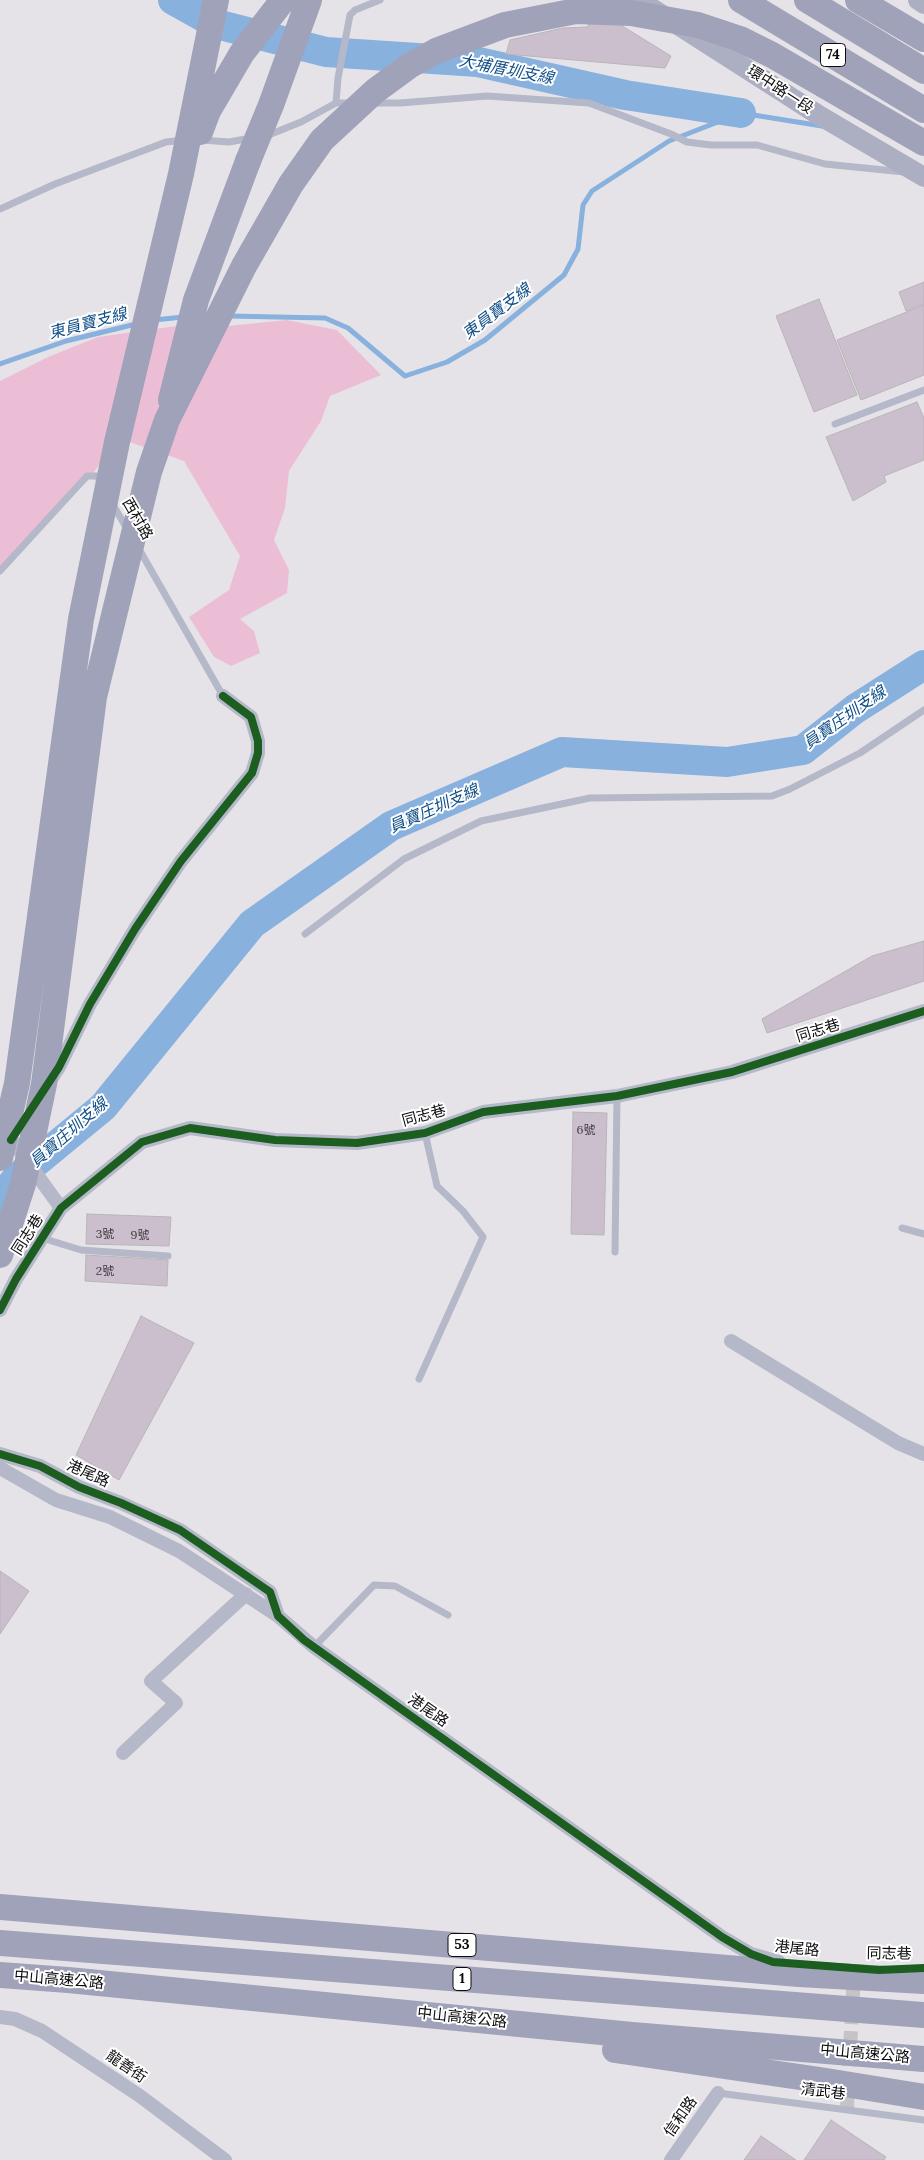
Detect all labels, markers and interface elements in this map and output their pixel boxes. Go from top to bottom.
road number: 74 [820,44,846,66]
water label: 大埔厝圳支線 [457,51,555,89]
street label: 環中路一段 [744,62,816,118]
water label: 東員寶支線 [459,280,535,344]
water label: 東員寶支線 [47,304,129,344]
street label: 西村路 [118,495,156,543]
water label: 員寶庄圳支線 [800,683,890,753]
water label: 員寶庄圳支線 [386,781,482,837]
street label: 同志巷 [794,1016,842,1046]
water label: 員寶庄圳支線 [26,1094,112,1172]
street label: 同志巷 [400,1101,448,1131]
house number: 6號 [577,1124,595,1138]
street label: 同志巷 [8,1211,48,1259]
house number: 3號 [96,1228,114,1242]
house number: 9號 [131,1229,149,1243]
house number: 2號 [96,1265,114,1279]
street label: 港尾路 [64,1457,112,1491]
street label: 港尾路 [404,1691,452,1731]
road number: 53 [448,1934,476,1956]
street label: 港尾路 [774,1938,820,1960]
street label: 同志巷 [866,1945,912,1963]
street label: 中山高速公路 [13,1967,105,1993]
road number: 1 [453,1968,471,1990]
street label: 中山高速公路 [416,2004,508,2032]
street label: 中山高速公路 [819,2041,911,2067]
street label: 龍善街 [102,2047,150,2087]
street label: 清武巷 [800,2080,846,2104]
street label: 信和路 [661,2093,701,2141]

